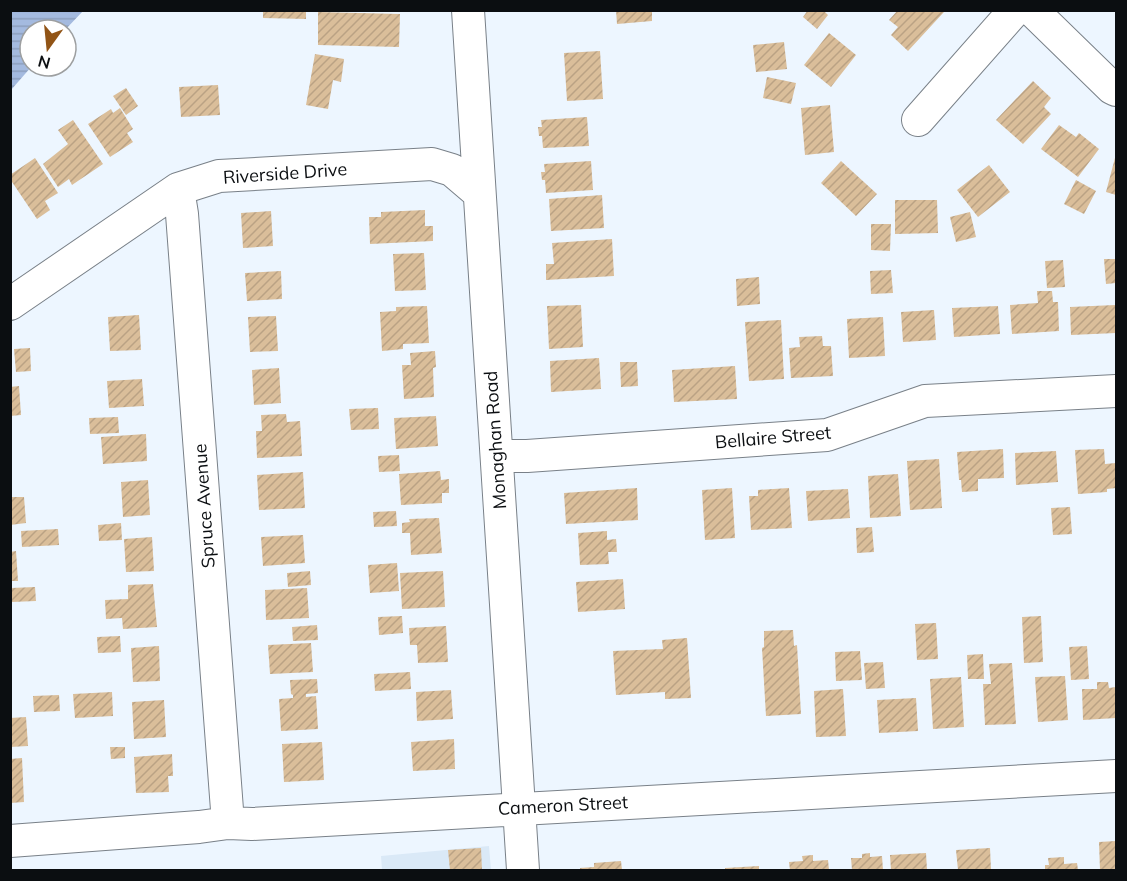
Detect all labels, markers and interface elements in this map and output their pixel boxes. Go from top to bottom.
north arrow [18,18,78,78]
text: N [36,51,53,74]
street label: Riverside Drive [222,157,348,189]
street label: Monaghan Road [479,370,511,510]
street label: Bellaire Street [714,420,832,454]
street label: Spruce Avenue [188,443,220,569]
street label: Cameron Street [497,790,629,820]

